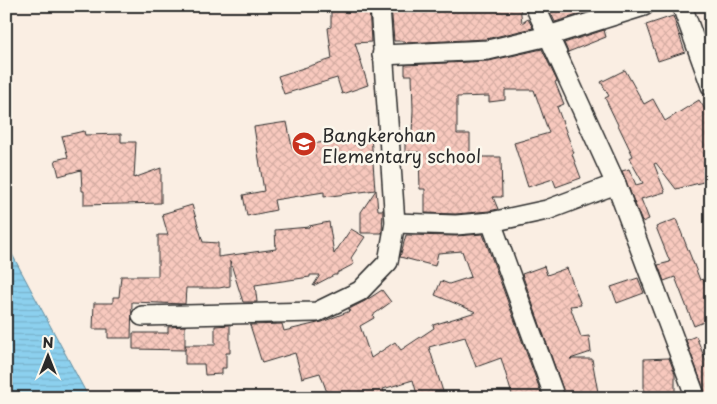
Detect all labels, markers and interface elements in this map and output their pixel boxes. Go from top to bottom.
place label: Bangkerohan Elementary school [322,121,481,169]
school or university icon: Bangkerohan Elementary school [291,131,317,157]
north arrow [22,332,72,382]
text: N [42,332,54,353]

